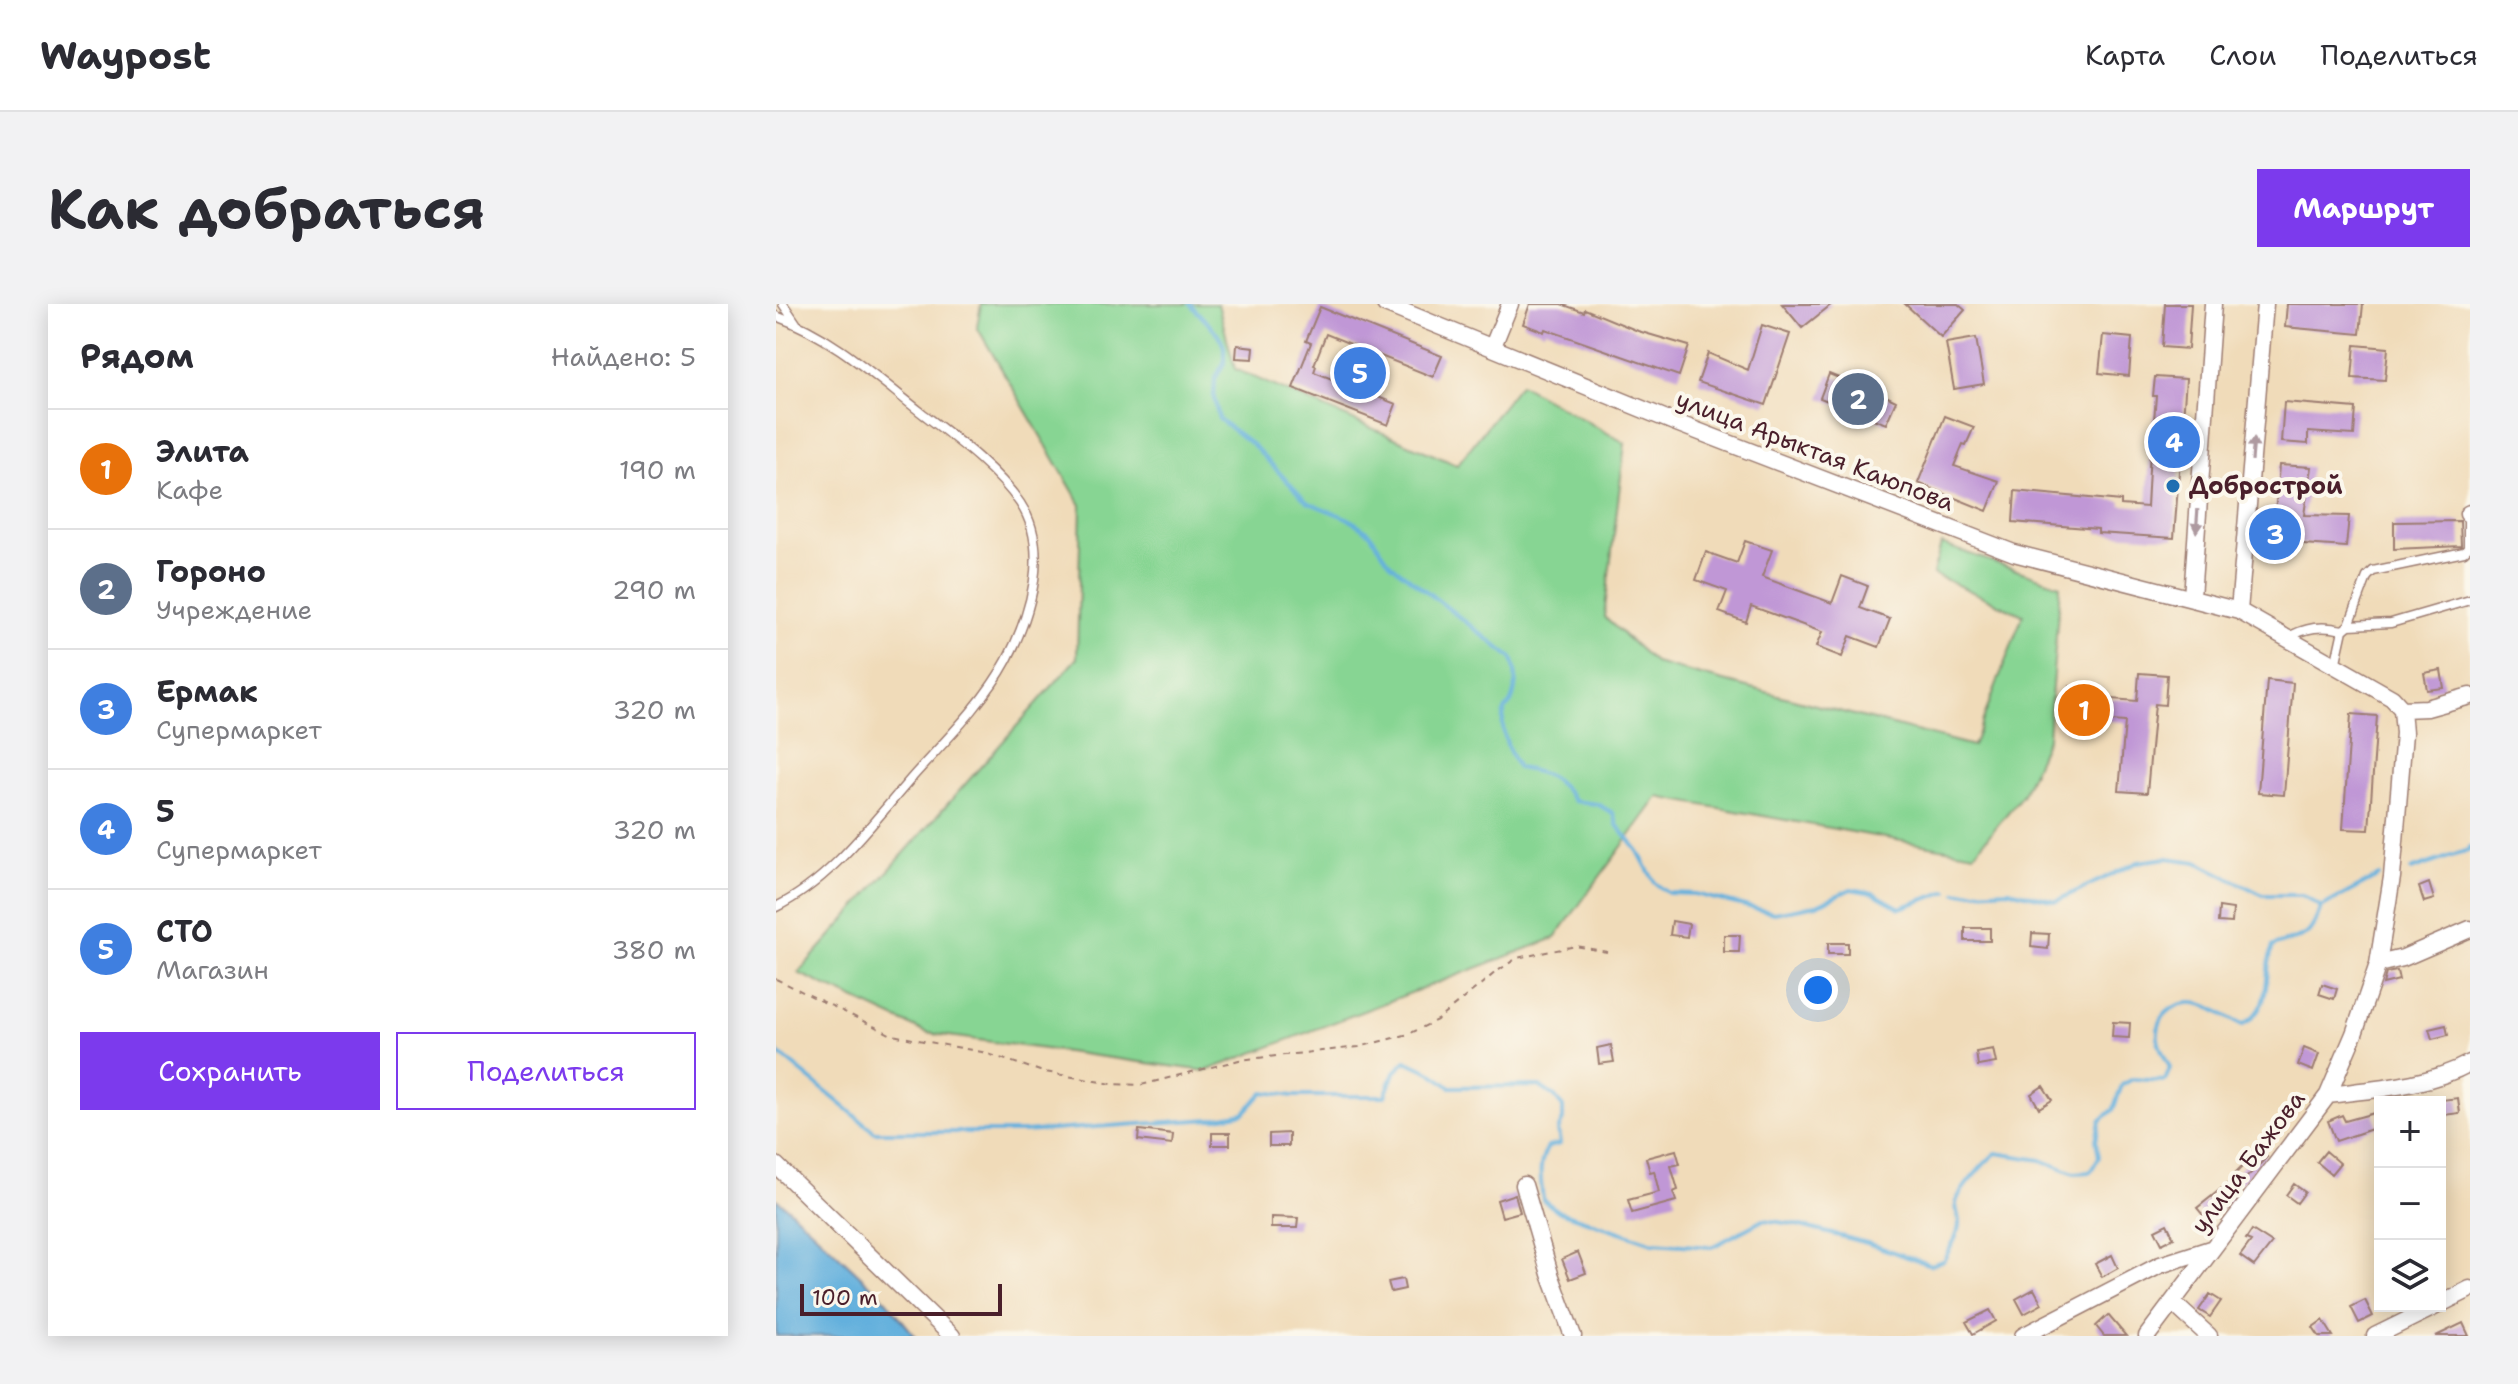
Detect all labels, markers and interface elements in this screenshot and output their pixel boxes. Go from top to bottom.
text: Waypost [40,30,211,81]
text: Карта [2085,36,2165,74]
text: Слои [2209,36,2276,74]
text: Поделиться [2320,36,2478,74]
button: Маршрут [2257,169,2470,247]
text: Как добраться [48,171,485,246]
text: Рядом [80,333,194,379]
text: Найдено: 5 [551,339,696,374]
pin: 5 [1334,343,1386,403]
pin: 2 [1832,369,1884,429]
street label: улица Арыктая Каюпова [1671,383,1959,519]
pin: 4 [2148,412,2200,472]
text: Элита [156,431,249,472]
one-way arrow [2246,436,2259,461]
text: 1 [100,452,112,487]
text: 190 m [619,452,696,487]
place label: Добрострой [2189,470,2343,502]
text: Кафе [156,472,223,507]
marker: Добрострой [2164,477,2182,495]
pin: 3 [2249,504,2301,564]
one-way arrow [2190,509,2203,534]
text: Гороно [156,551,266,592]
text: 2 [97,572,115,607]
text: 290 m [612,572,696,607]
text: Учреждение [156,592,312,627]
text: Ермак [156,671,258,712]
pin: 1 [2058,680,2110,740]
text: 3 [97,692,115,727]
text: 320 m [613,692,696,727]
text: Супермаркет [156,712,322,747]
text: 5 [156,791,175,832]
text: 4 [97,812,115,847]
text: 320 m [613,812,696,847]
text: Супермаркет [156,832,322,867]
text: СТО [156,911,213,952]
text: 5 [98,932,114,967]
text: 380 m [611,932,696,967]
text: Магазин [156,952,269,987]
your location [1798,970,1838,1010]
button: Сохранить [80,1032,380,1110]
button: Поделиться [396,1032,696,1110]
street label: улица Бажова [2184,1084,2312,1240]
map controls [2374,1096,2446,1312]
button: + [2374,1096,2446,1168]
button: − [2374,1168,2446,1240]
button: layers [2374,1240,2446,1312]
scale bar [800,1280,1002,1316]
text: 100 m [812,1283,878,1312]

